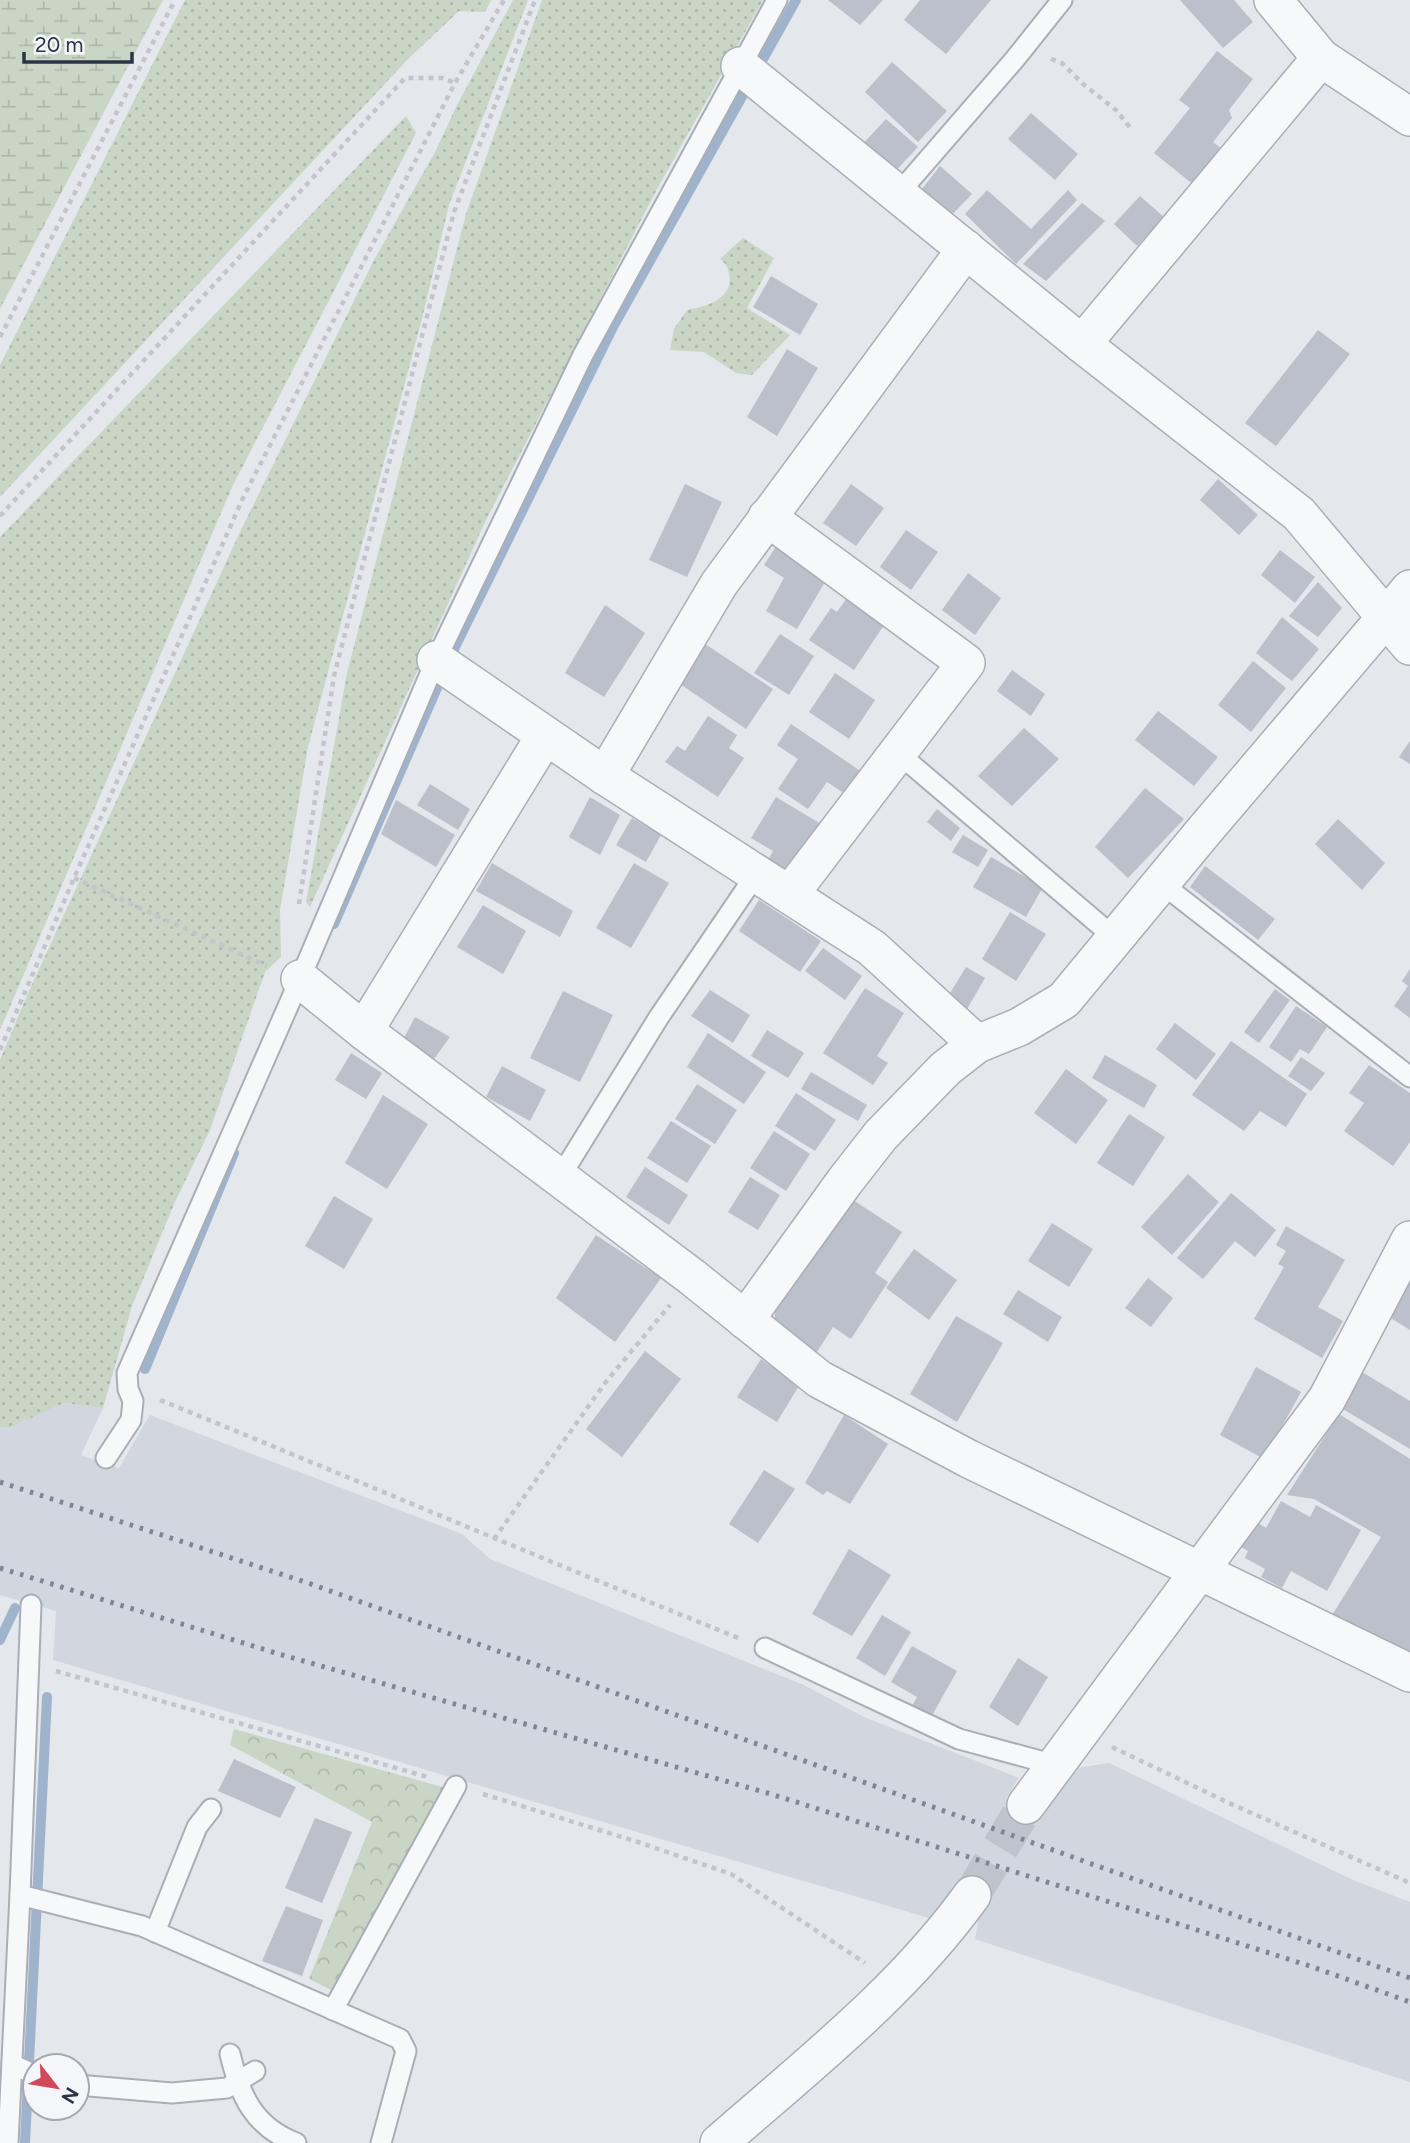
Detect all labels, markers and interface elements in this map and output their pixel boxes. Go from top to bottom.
scale bar [24,21,133,65]
text: 20 m [35,32,83,57]
north arrow [21,2052,91,2122]
text: N [57,2083,84,2108]

